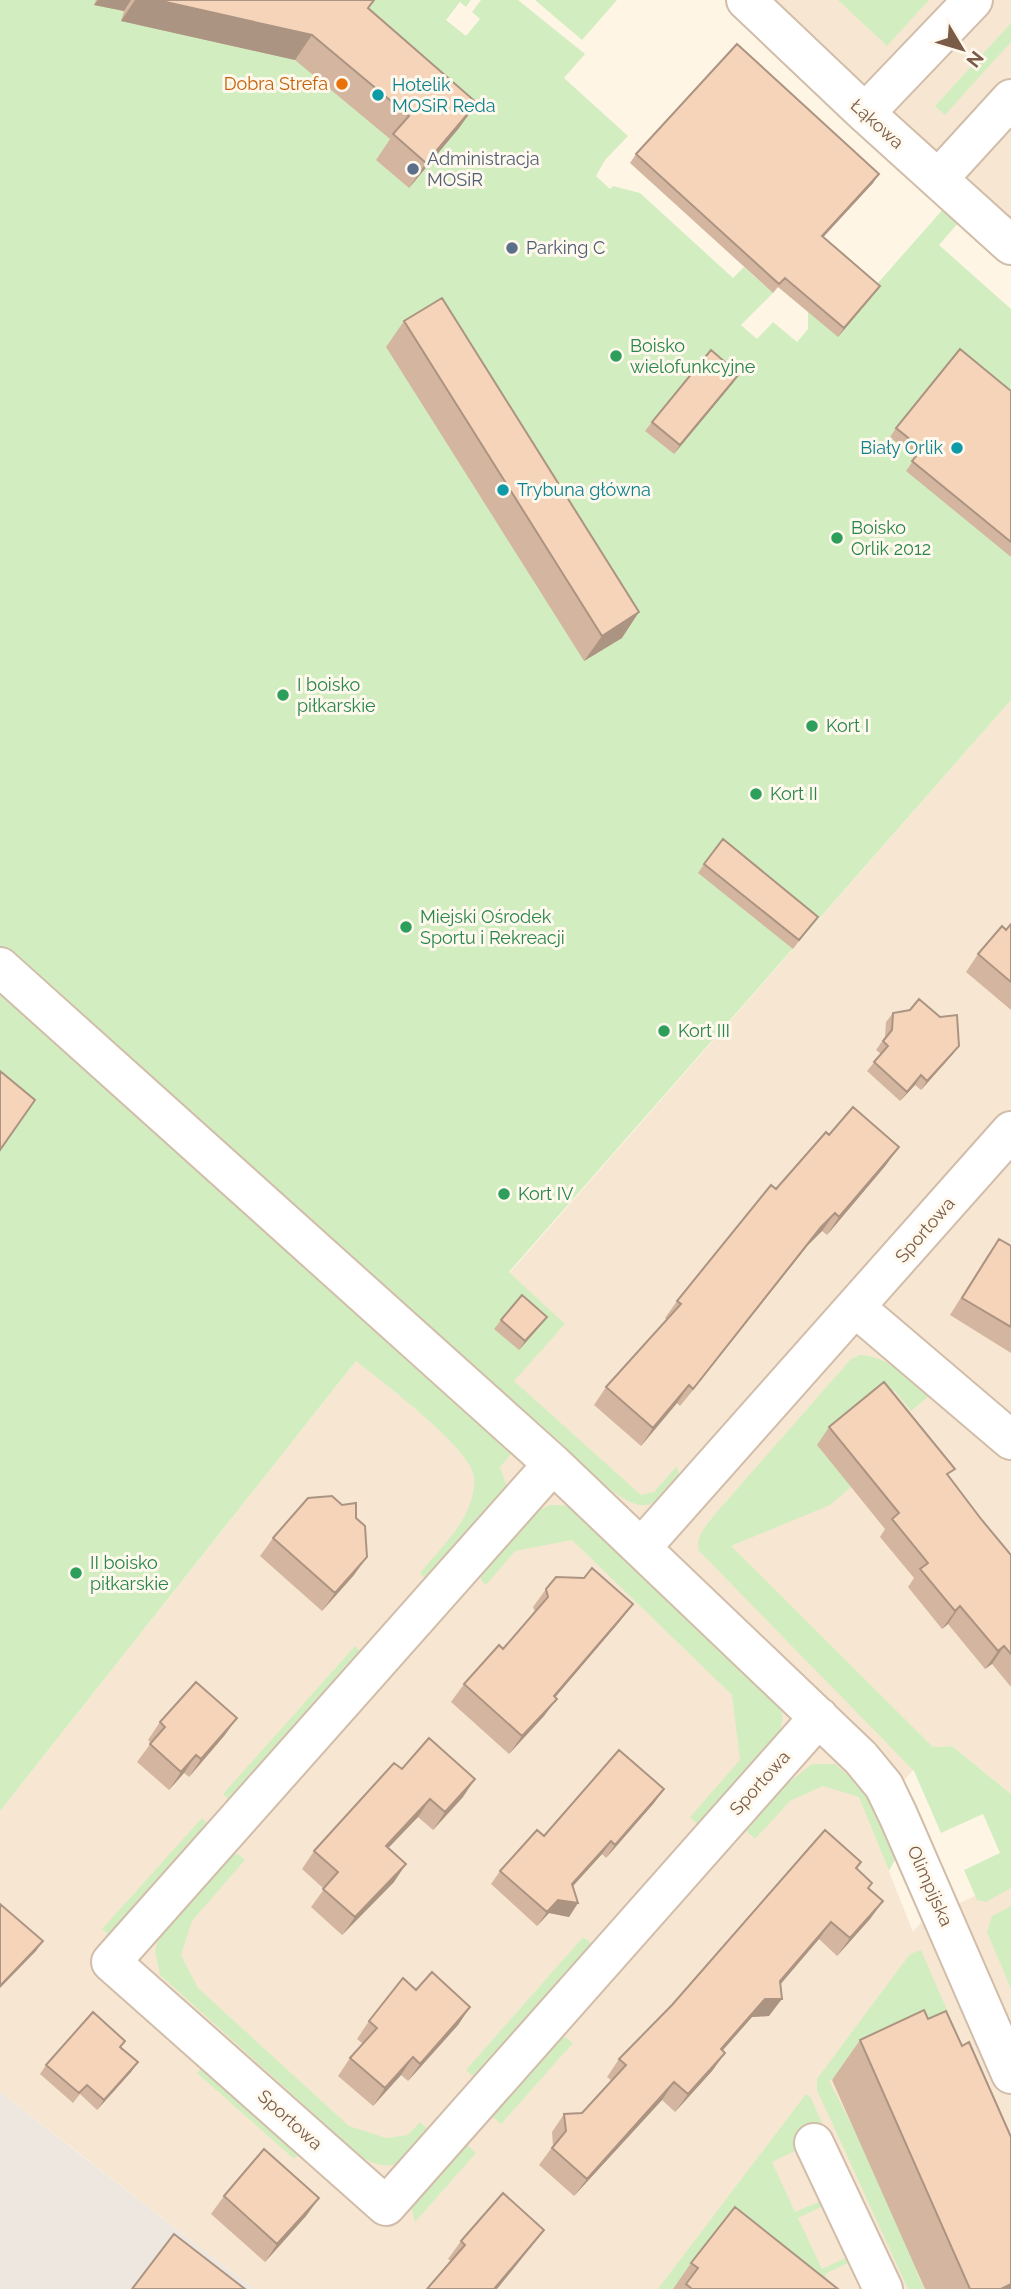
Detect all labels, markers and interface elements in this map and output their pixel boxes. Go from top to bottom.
north arrow [927,14,997,84]
text: N [962,47,989,72]
place label: Dobra Strefa [224,73,328,94]
place label: Hotelik MOSiR Reda [392,74,496,116]
marker: Dobra Strefa [334,76,350,92]
marker: Hotelik MOSiR Reda [370,87,386,103]
street label: Łąkowa [846,94,908,153]
place label: Administracja MOSiR [427,148,540,190]
marker: Administracja MOSiR [405,161,421,177]
place label: Parking C [526,237,605,258]
marker: Parking C [504,240,520,256]
place label: Boisko wielofunkcyjne [630,335,756,377]
marker: Boisko wielofunkcyjne [608,348,624,364]
place label: Biały Orlik [860,437,943,458]
marker: Biały Orlik [949,440,965,456]
place label: Trybuna główna [517,479,651,500]
marker: Trybuna główna [495,482,511,498]
place label: Boisko Orlik 2012 [851,517,931,559]
marker: Boisko Orlik 2012 [829,530,845,546]
place label: I boisko piłkarskie [297,674,376,716]
marker: I boisko piłkarskie [275,687,291,703]
place label: Kort I [826,715,869,736]
marker: Kort I [804,718,820,734]
place label: Kort II [770,783,818,804]
marker: Kort II [748,786,764,802]
place label: Miejski Ośrodek Sportu i Rekreacji [420,906,565,948]
marker: Miejski Ośrodek Sportu i Rekreacji [398,919,414,935]
place label: Kort III [678,1020,730,1041]
marker: Kort III [656,1023,672,1039]
place label: Kort IV [518,1183,573,1204]
marker: Kort IV [496,1186,512,1202]
street label: Sportowa [891,1193,959,1267]
place label: II boisko piłkarskie [90,1552,169,1594]
marker: II boisko piłkarskie [68,1565,84,1581]
street label: Sportowa [725,1746,794,1819]
street label: Olimpijska [903,1842,958,1929]
street label: Sportowa [254,2085,327,2154]

